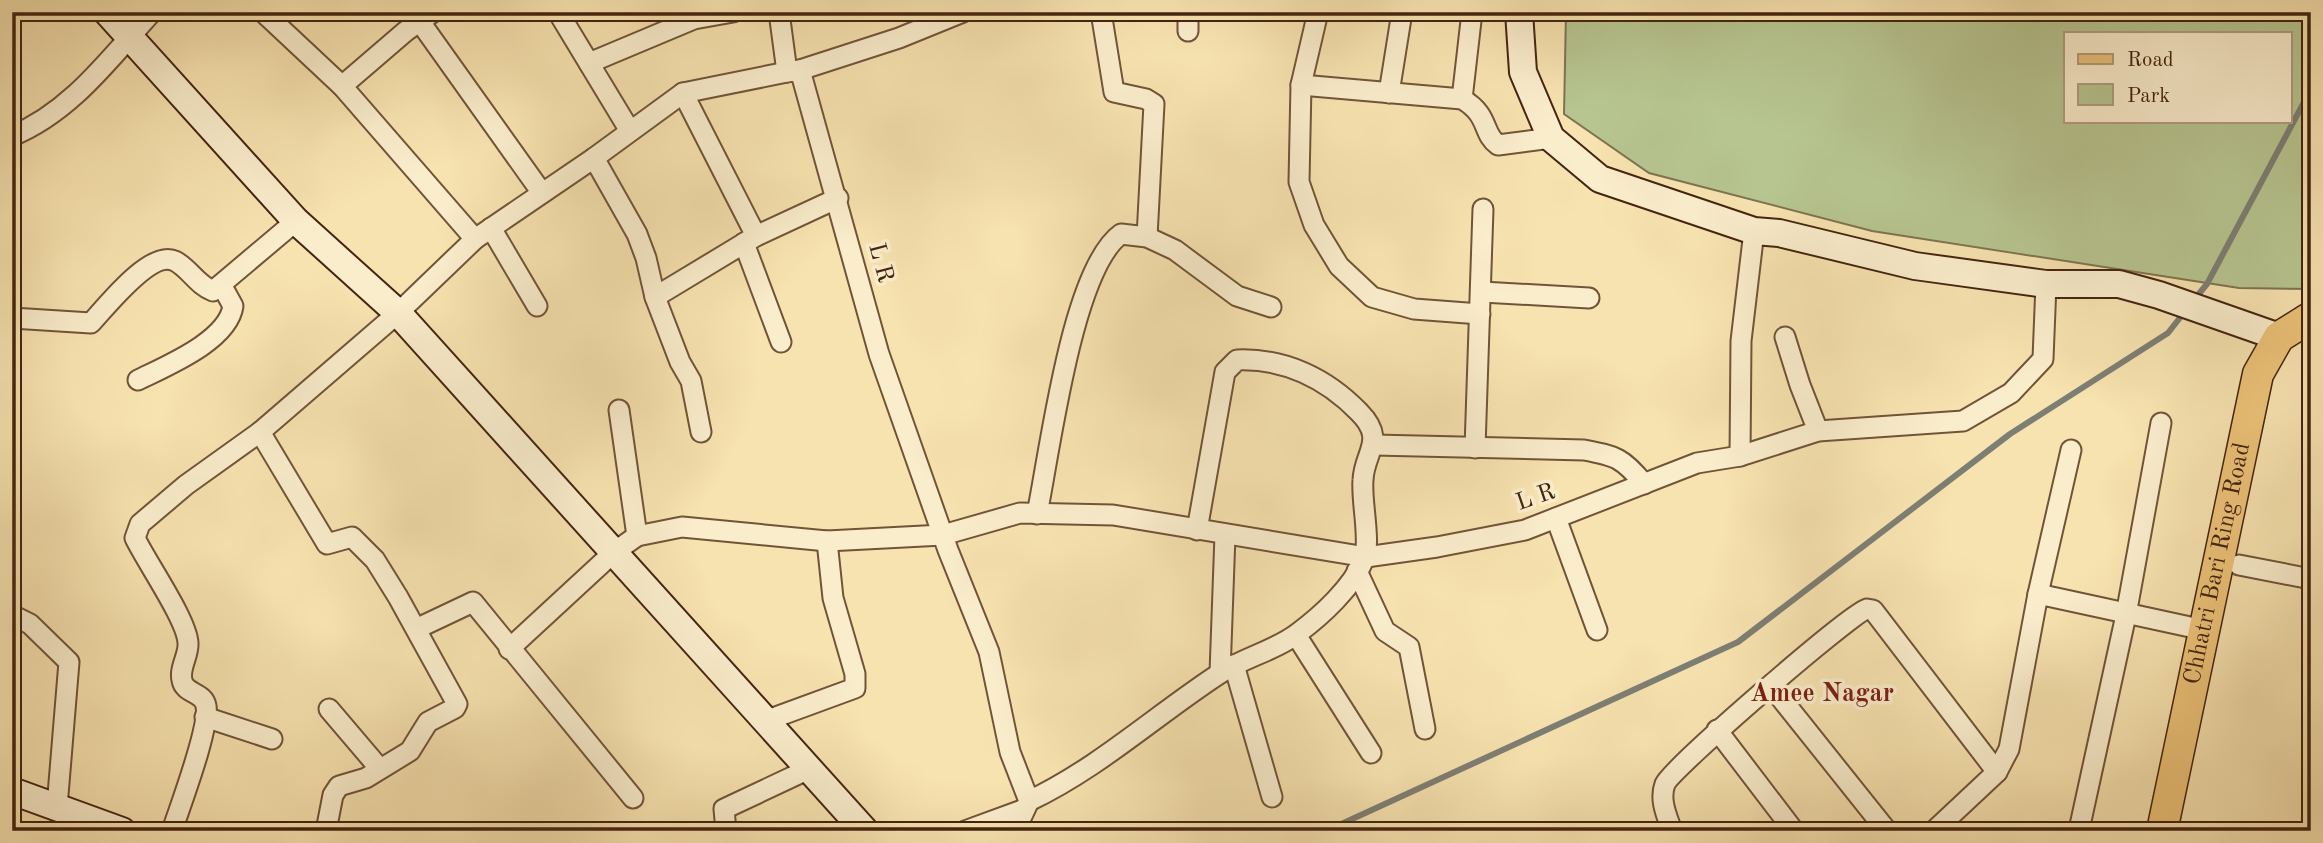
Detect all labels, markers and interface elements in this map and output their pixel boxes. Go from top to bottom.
legend [2064,32,2292,122]
text: Road [2127,50,2174,71]
text: Park [2127,86,2170,107]
street label: L R [863,241,897,285]
street label: Chhatri Bari Ring Road [2181,441,2255,687]
street label: L R [1513,480,1559,516]
district label: Amee Nagar [1750,681,1894,707]

